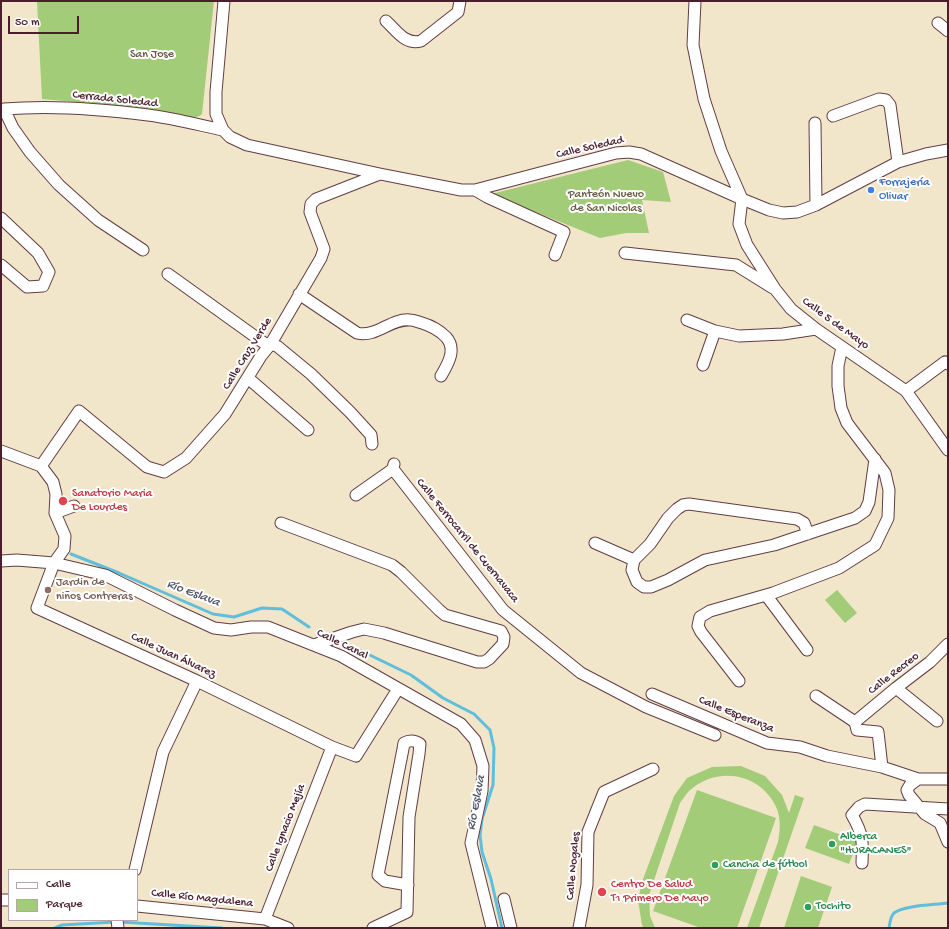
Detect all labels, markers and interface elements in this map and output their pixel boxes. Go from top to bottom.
scale bar [10,8,81,34]
text: 50 m [15,16,40,30]
park label: San Jose [130,48,174,62]
street label: Cerrada Soledad [72,88,158,112]
street label: Calle Soledad [555,133,625,163]
place label: Forrajería Olivar [879,176,930,204]
marker: Forrajería Olivar [866,185,876,195]
park label: Panteón Nuevo de San Nicolas [568,188,644,216]
street label: Calle 5 de Mayo [798,295,872,353]
street label: Calle Cruz Verde [220,315,276,393]
street label: Calle Ferrocarril de Cuernavaca [412,476,522,606]
place label: Sanatorio Maria De Lourdes [72,487,152,515]
marker: Sanatorio Maria De Lourdes [57,495,69,507]
place label: Jardin de niños Contreras [56,576,133,604]
water label: Río Eslava [164,577,222,611]
marker: Jardin de niños Contreras [43,585,53,595]
street label: Calle Canal [314,626,370,664]
street label: Calle Juan Álvarez [128,630,218,682]
street label: Calle Recreo [866,650,922,698]
street label: Calle Esperanza [696,693,776,737]
water label: Río Eslava [464,774,490,832]
street label: Calle Ignacio Mejía [263,782,309,874]
place label: Alberca "HURACANES" [840,830,912,858]
street label: Calle Nogales [564,831,584,901]
marker: Alberca "HURACANES" [827,839,837,849]
place label: Cancha de fútbol [723,858,807,872]
marker: Cancha de fútbol [710,860,720,870]
legend [8,869,138,921]
text: Calle [46,878,71,892]
place label: Centro De Salud T1 Primero De Mayo [611,878,709,906]
marker: Centro De Salud T1 Primero De Mayo [596,886,608,898]
street label: Calle Río Magdalena [150,887,254,911]
text: Parque [46,898,83,912]
place label: Tochito [816,900,851,914]
marker: Tochito [803,902,813,912]

